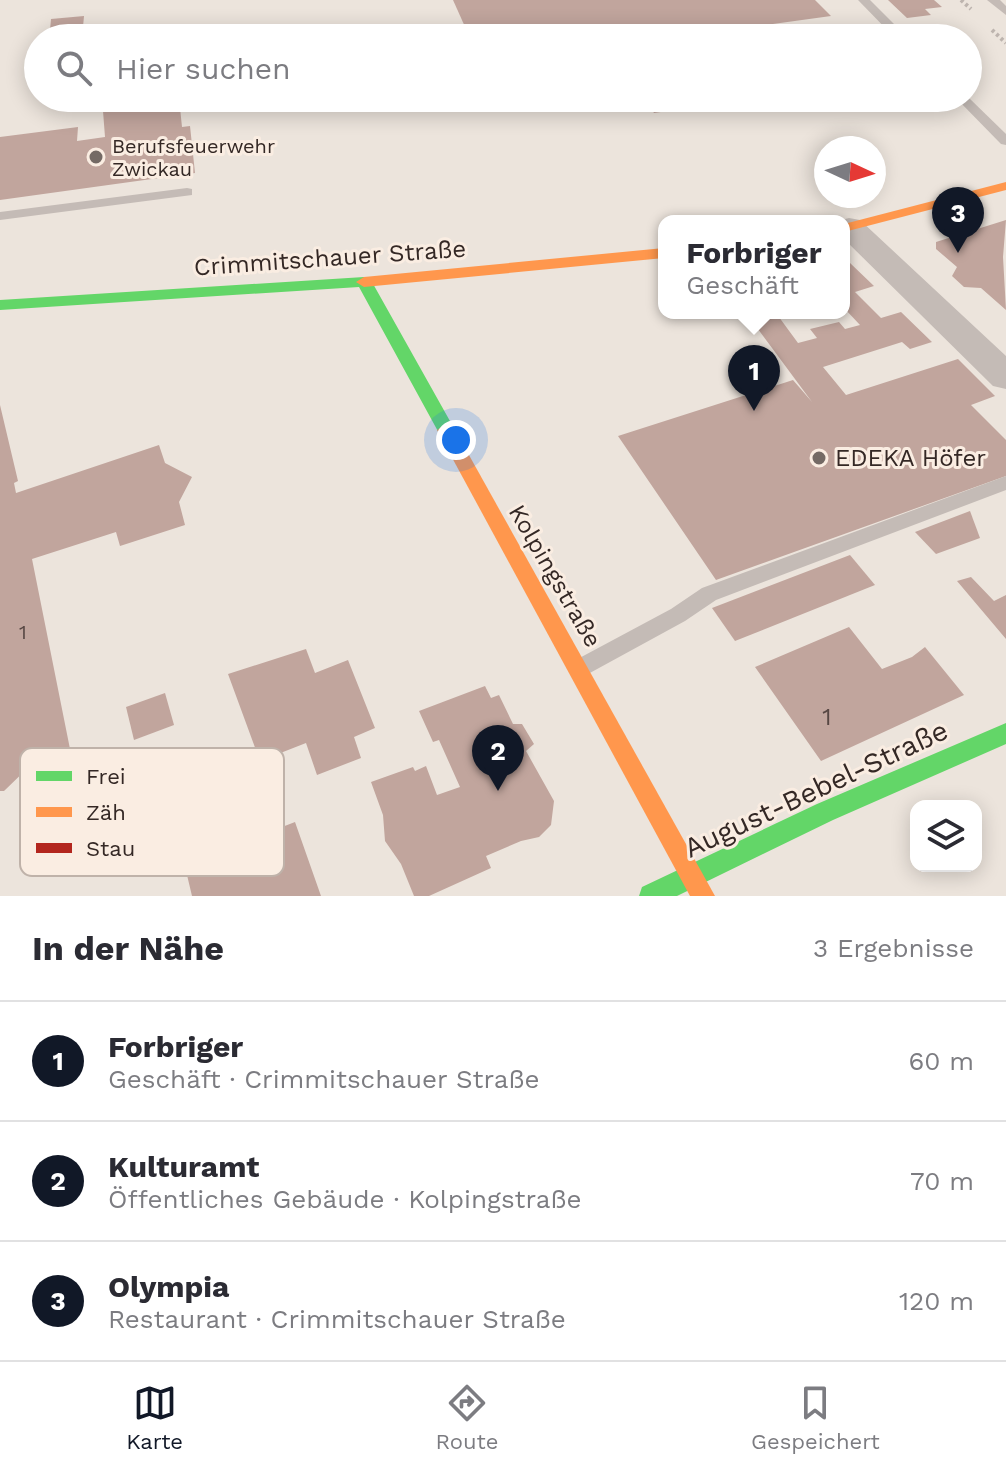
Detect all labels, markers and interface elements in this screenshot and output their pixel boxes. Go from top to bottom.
search box [24,24,982,112]
icon: search [52,46,96,90]
text: Hier suchen [116,51,291,86]
place label: Berufsfeuerwehr Zwickau [112,134,275,181]
north arrow [814,136,886,208]
marker: Berufsfeuerwehr Zwickau [87,148,105,166]
pin: 3 [932,187,984,253]
popup [658,215,850,319]
street label: Crimmitschauer Straße [193,235,467,281]
text: Forbriger [686,235,822,270]
text: Geschäft [686,270,799,300]
pin: 1 [728,345,780,411]
your location [436,420,476,460]
place label: EDEKA Höfer [835,444,986,472]
marker: EDEKA Höfer [810,449,828,467]
street label: Kolpingstraße [503,500,607,652]
house number: 1 [19,620,27,644]
house number: 1 [822,703,832,731]
street label: August-Bebel-Straße [679,713,953,865]
pin: 2 [472,725,524,791]
legend [20,748,284,876]
text: Frei [86,764,126,789]
text: Zäh [86,800,126,825]
map controls [910,800,982,872]
button: layers [910,800,982,872]
text: Stau [86,836,135,861]
text: In der Nähe [32,928,224,968]
text: 3 Ergebnisse [813,933,974,963]
text: Forbriger [108,1029,243,1064]
text: 1 [52,1046,64,1076]
text: 60 m [908,1046,974,1076]
text: Geschäft · Crimmitschauer Straße [108,1064,539,1094]
text: Kulturamt [108,1149,259,1184]
text: 2 [50,1166,66,1196]
text: 70 m [910,1166,974,1196]
text: Öffentliches Gebäude · Kolpingstraße [108,1184,582,1214]
text: Olympia [108,1269,229,1304]
text: 3 [50,1286,66,1316]
text: 120 m [899,1286,974,1316]
text: Restaurant · Crimmitschauer Straße [108,1304,566,1334]
tab: Karte [126,1381,183,1454]
tab: Route [436,1381,499,1454]
tab: Gespeichert [751,1381,880,1454]

